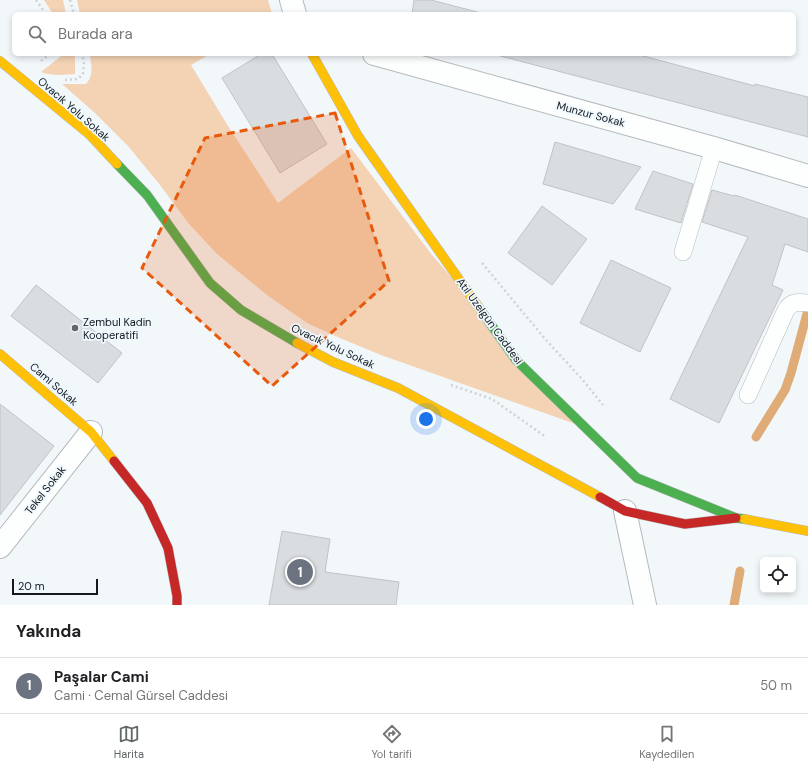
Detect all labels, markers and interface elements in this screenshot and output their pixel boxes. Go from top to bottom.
search box [12,12,796,56]
icon: search [26,23,48,45]
text: Burada ara [58,24,133,44]
street label: Ovacık Yolu Sokak [35,74,113,144]
street label: Munzur Sokak [555,98,627,130]
street label: Atıl Uzelgün Caddesi [454,275,526,367]
place label: Zembul Kadin Kooperatifi [83,315,151,342]
street label: Ovacık Yolu Sokak [289,320,378,372]
marker: Zembul Kadin Kooperatifi [70,323,80,333]
street label: Cami Sokak [27,359,81,409]
your location [416,409,436,429]
street label: Tekel Sokak [22,462,69,517]
pin: 1 [287,557,313,587]
map controls [760,557,796,593]
button: locate [760,557,796,593]
scale bar [12,577,98,596]
text: 20 m [18,579,44,593]
text: Yakında [16,620,81,642]
text: Paşalar Cami [54,667,149,687]
text: 1 [27,677,31,694]
text: 50 m [760,677,792,694]
text: Cami · Cemal Gürsel Caddesi [54,687,228,704]
tab: Harita [114,723,144,761]
tab: Yol tarifi [371,723,412,761]
tab: Kaydedilen [639,723,694,761]

